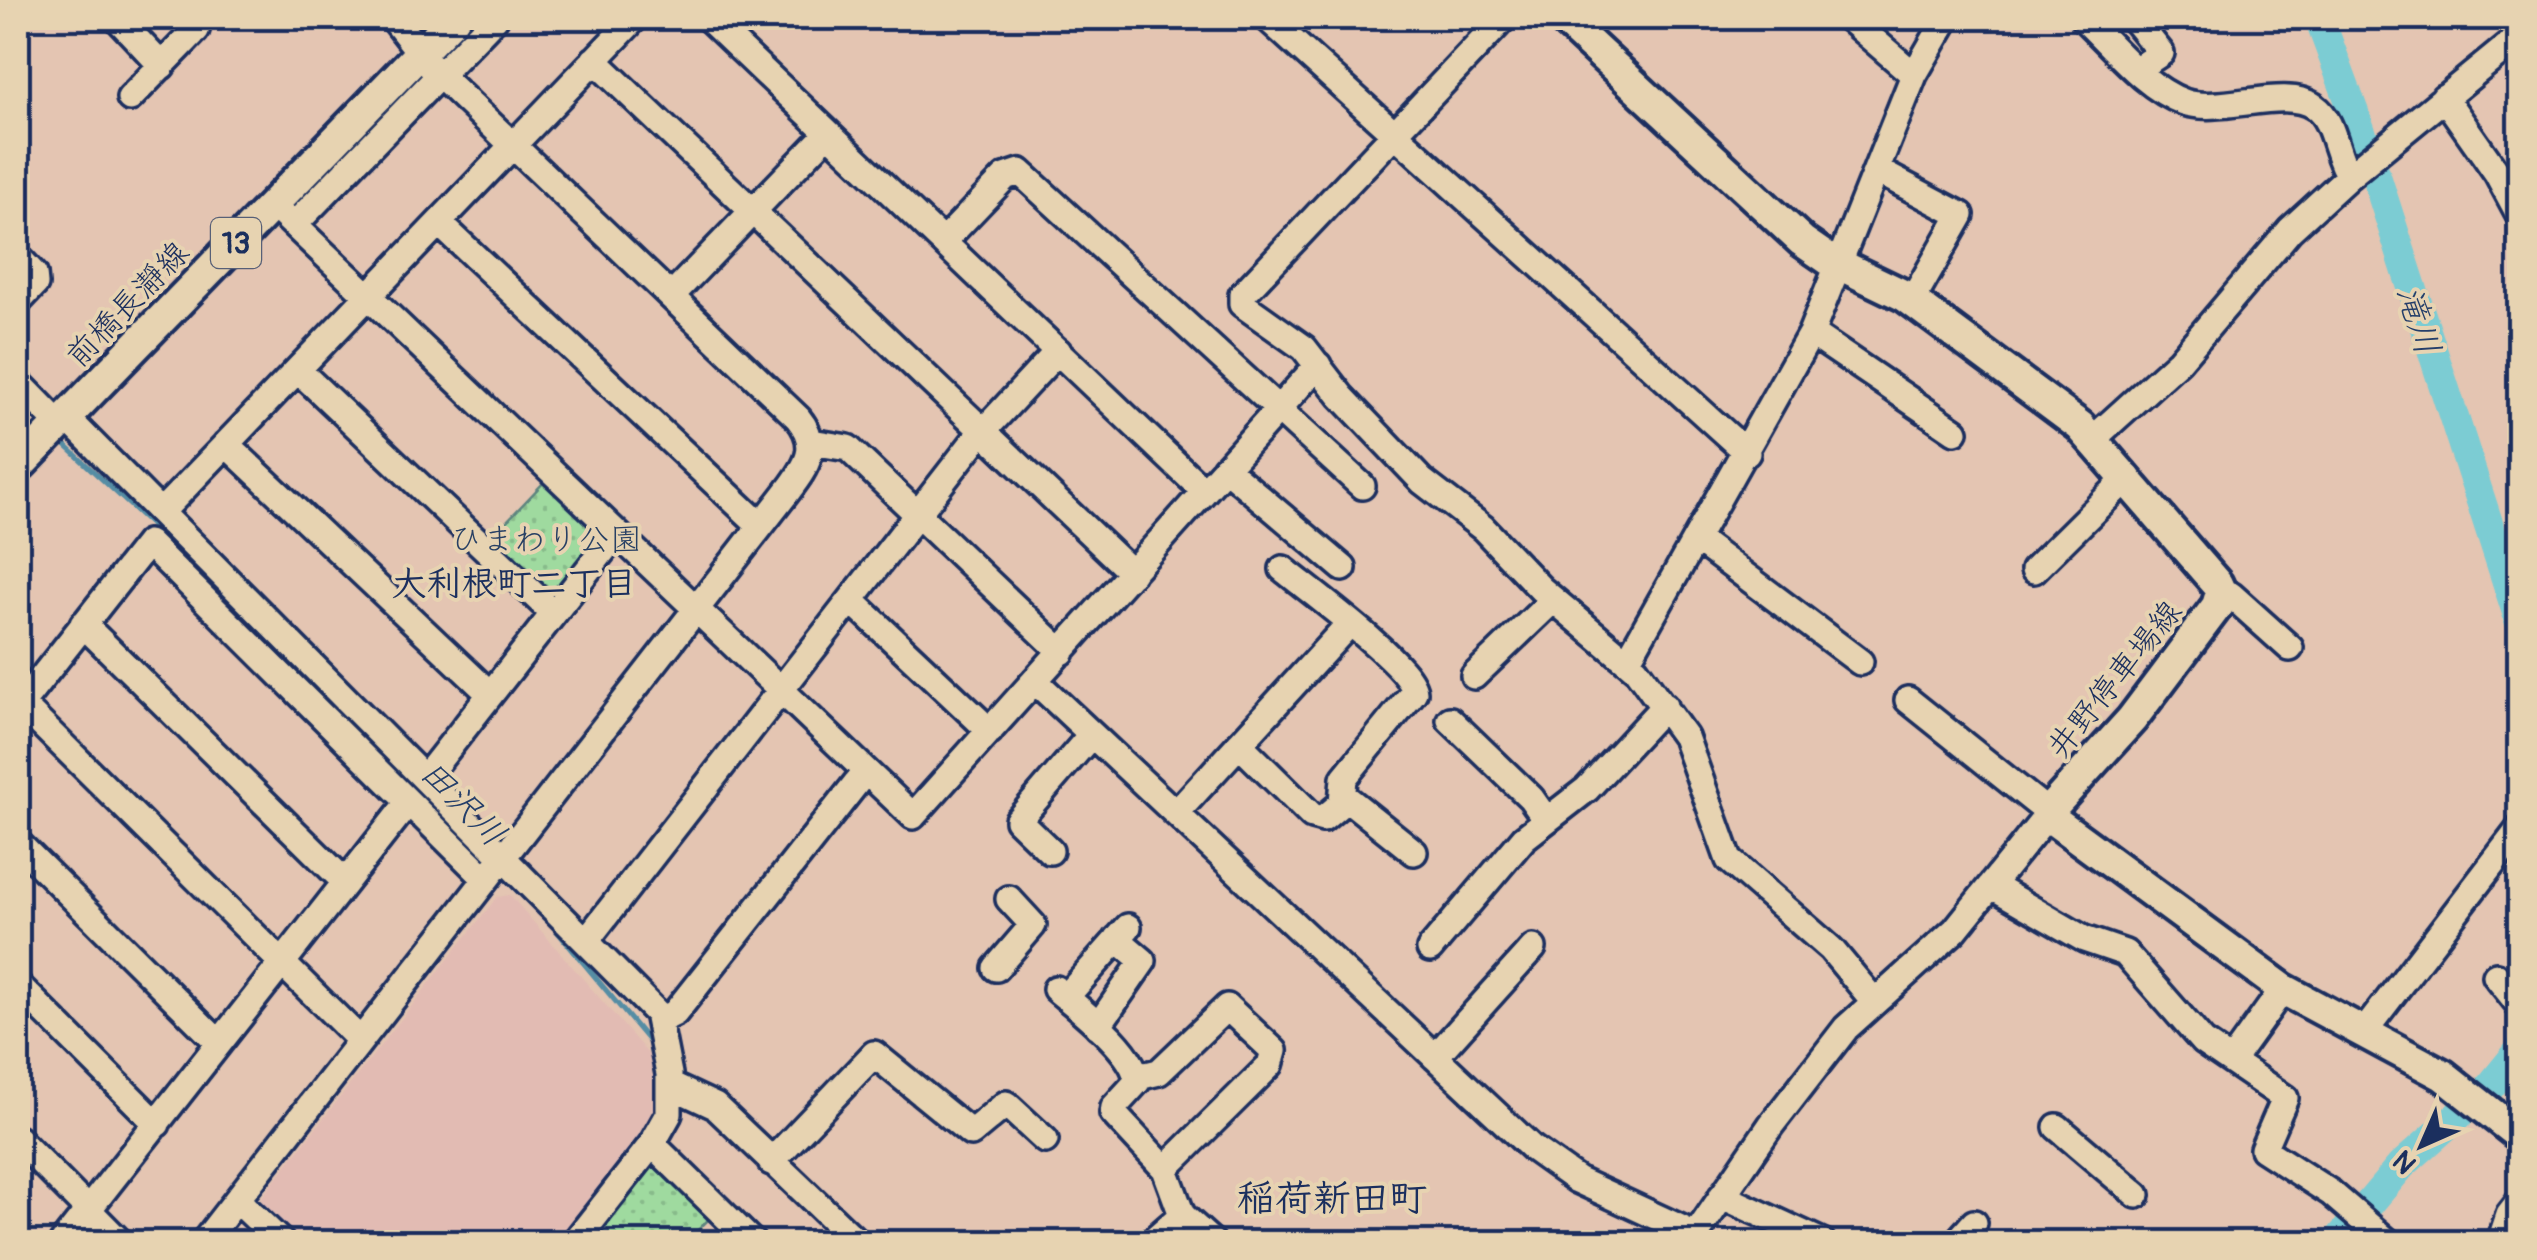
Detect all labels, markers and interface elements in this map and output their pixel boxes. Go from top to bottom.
road number: 13 [211,218,261,268]
street label: 前橋長瀞線 [58,233,198,376]
water label: 滝川 [2386,280,2450,360]
park label: ひまわり公園 [450,520,642,560]
district label: 大利根町二丁目 [391,562,637,606]
street label: 井野停車場線 [2039,592,2191,767]
water label: 田沢川 [410,751,515,856]
north arrow [2372,1095,2472,1195]
text: N [2386,1143,2424,1181]
district label: 稲荷新田町 [1237,1175,1427,1223]

